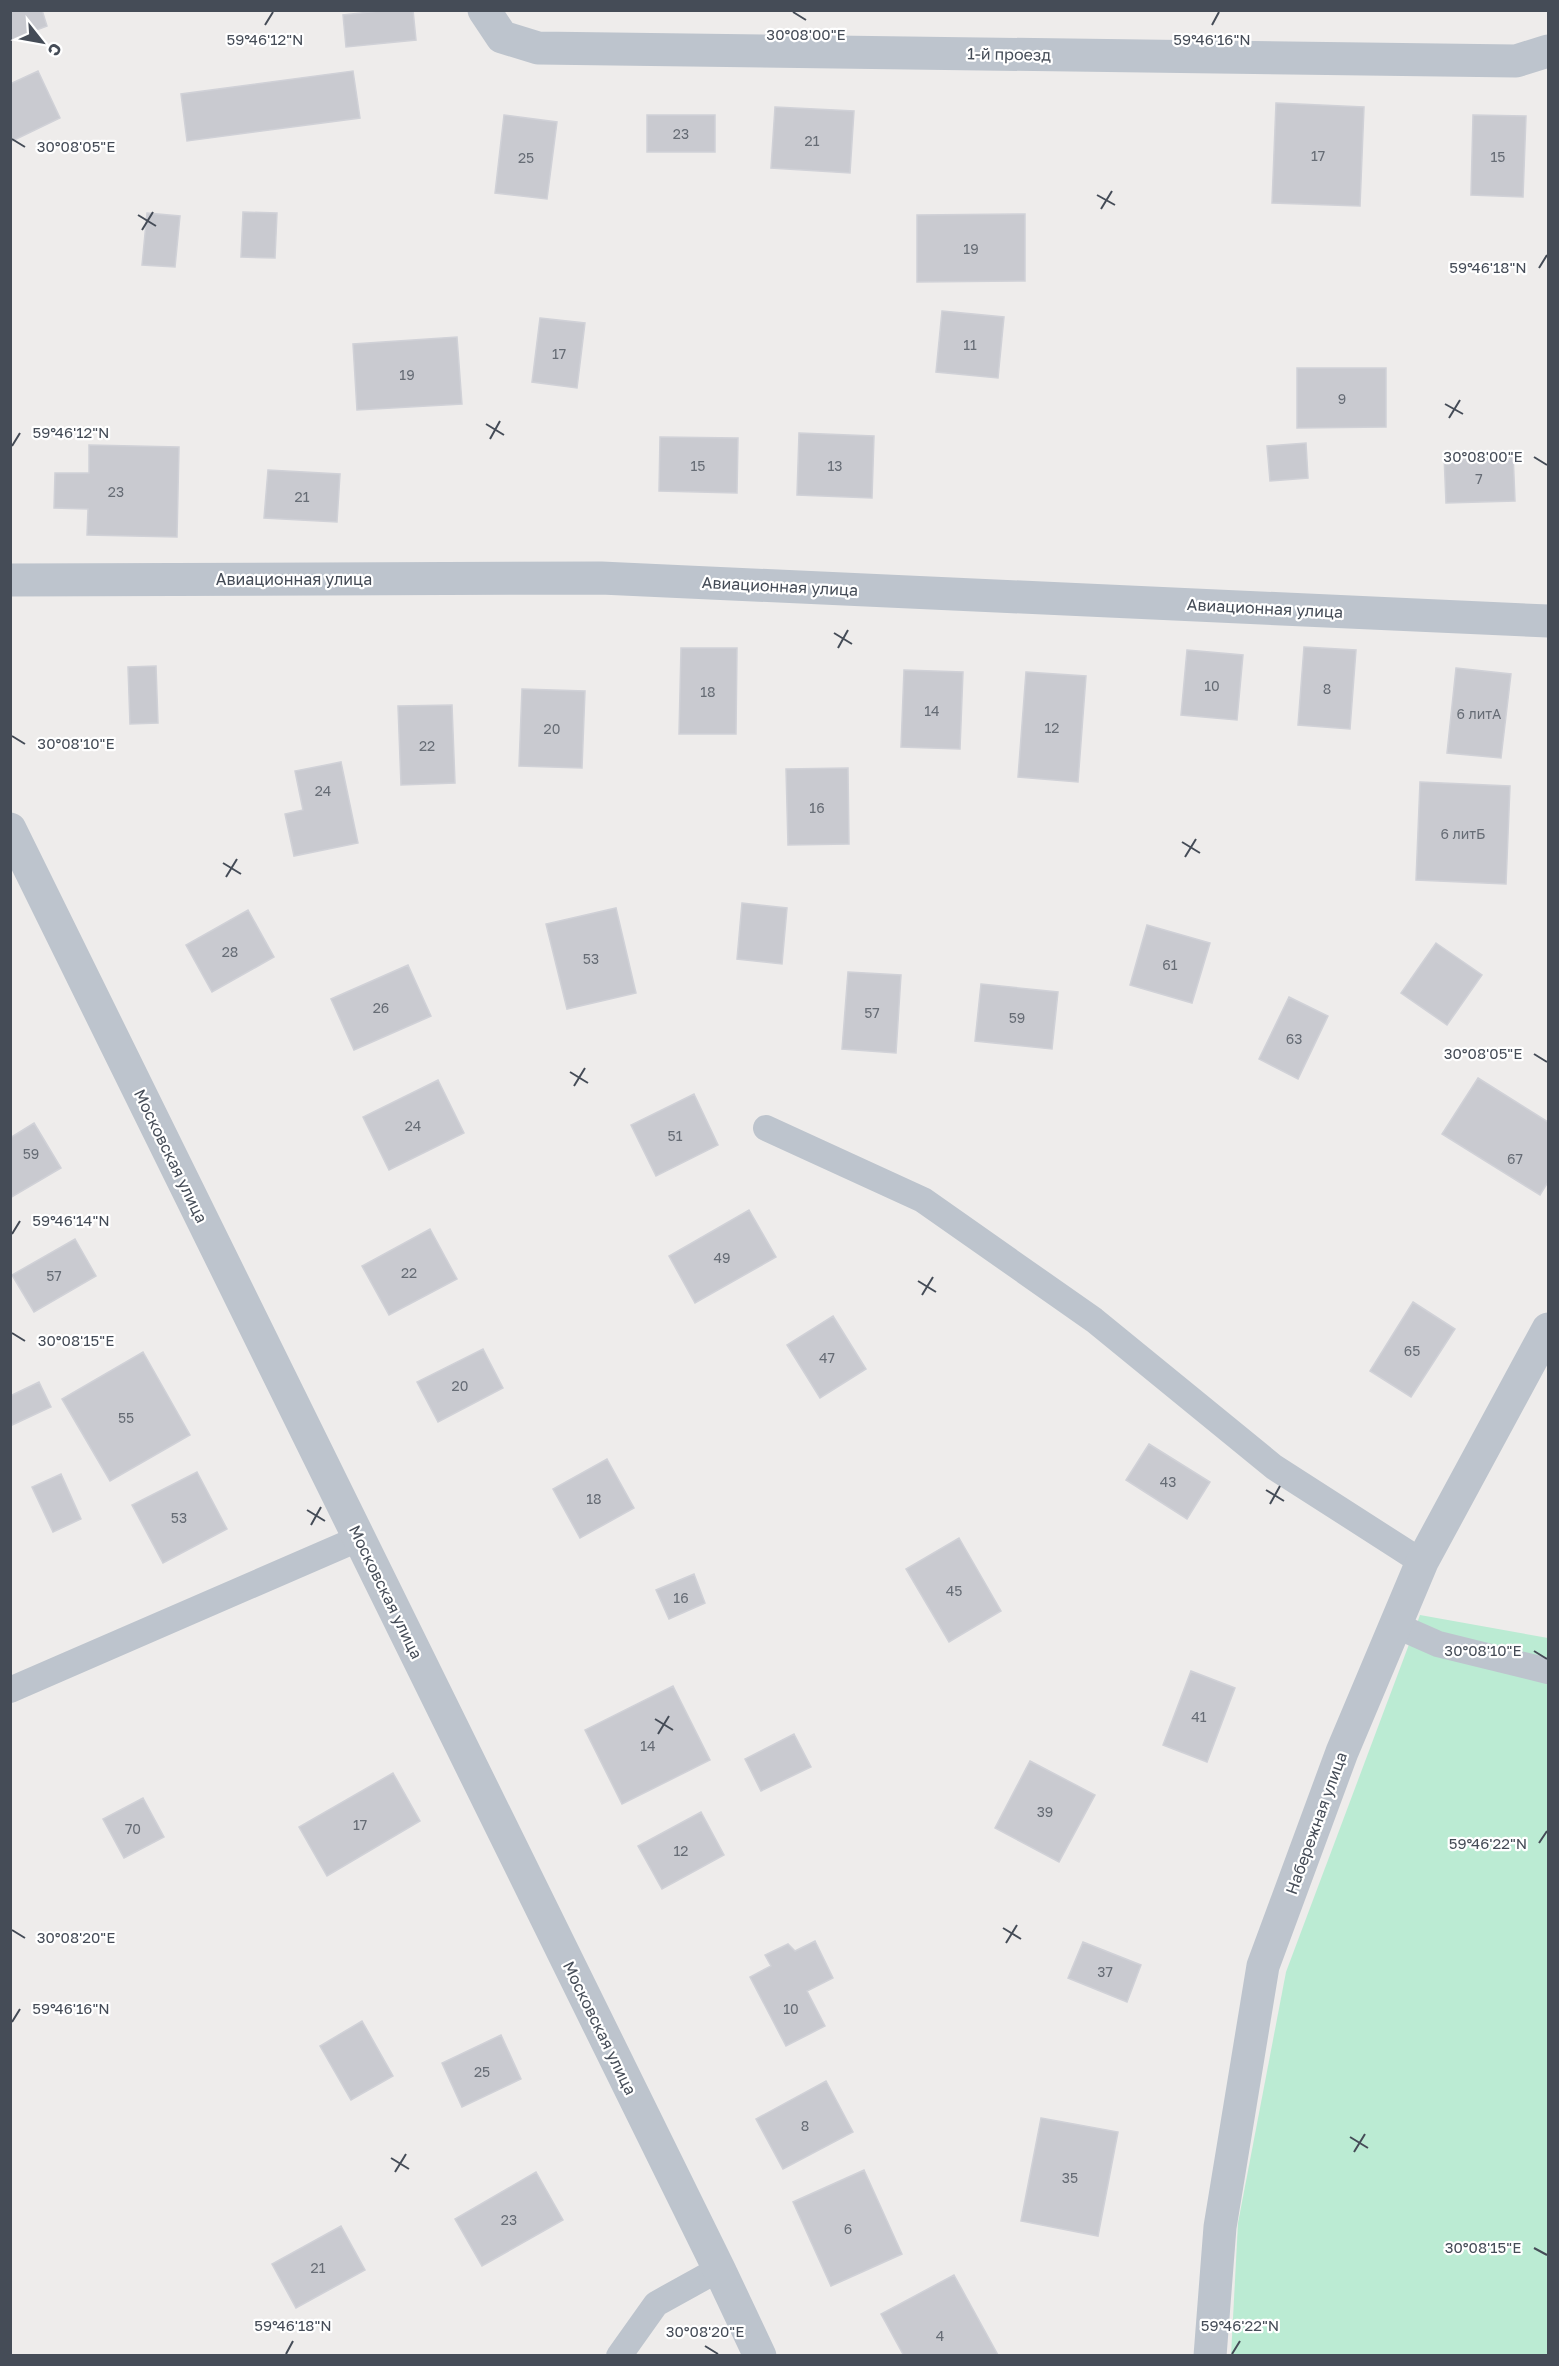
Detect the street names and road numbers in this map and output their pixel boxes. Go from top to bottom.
street label: 1-й проезд [967,43,1051,65]
street label: Авиационная улица [216,569,372,589]
street label: Авиационная улица [701,572,859,600]
street label: Авиационная улица [1186,594,1344,622]
street label: Московская улица [130,1086,212,1226]
street label: Московская улица [345,1522,427,1662]
street label: Набережная улица [1281,1749,1351,1897]
street label: Московская улица [559,1958,641,2098]

